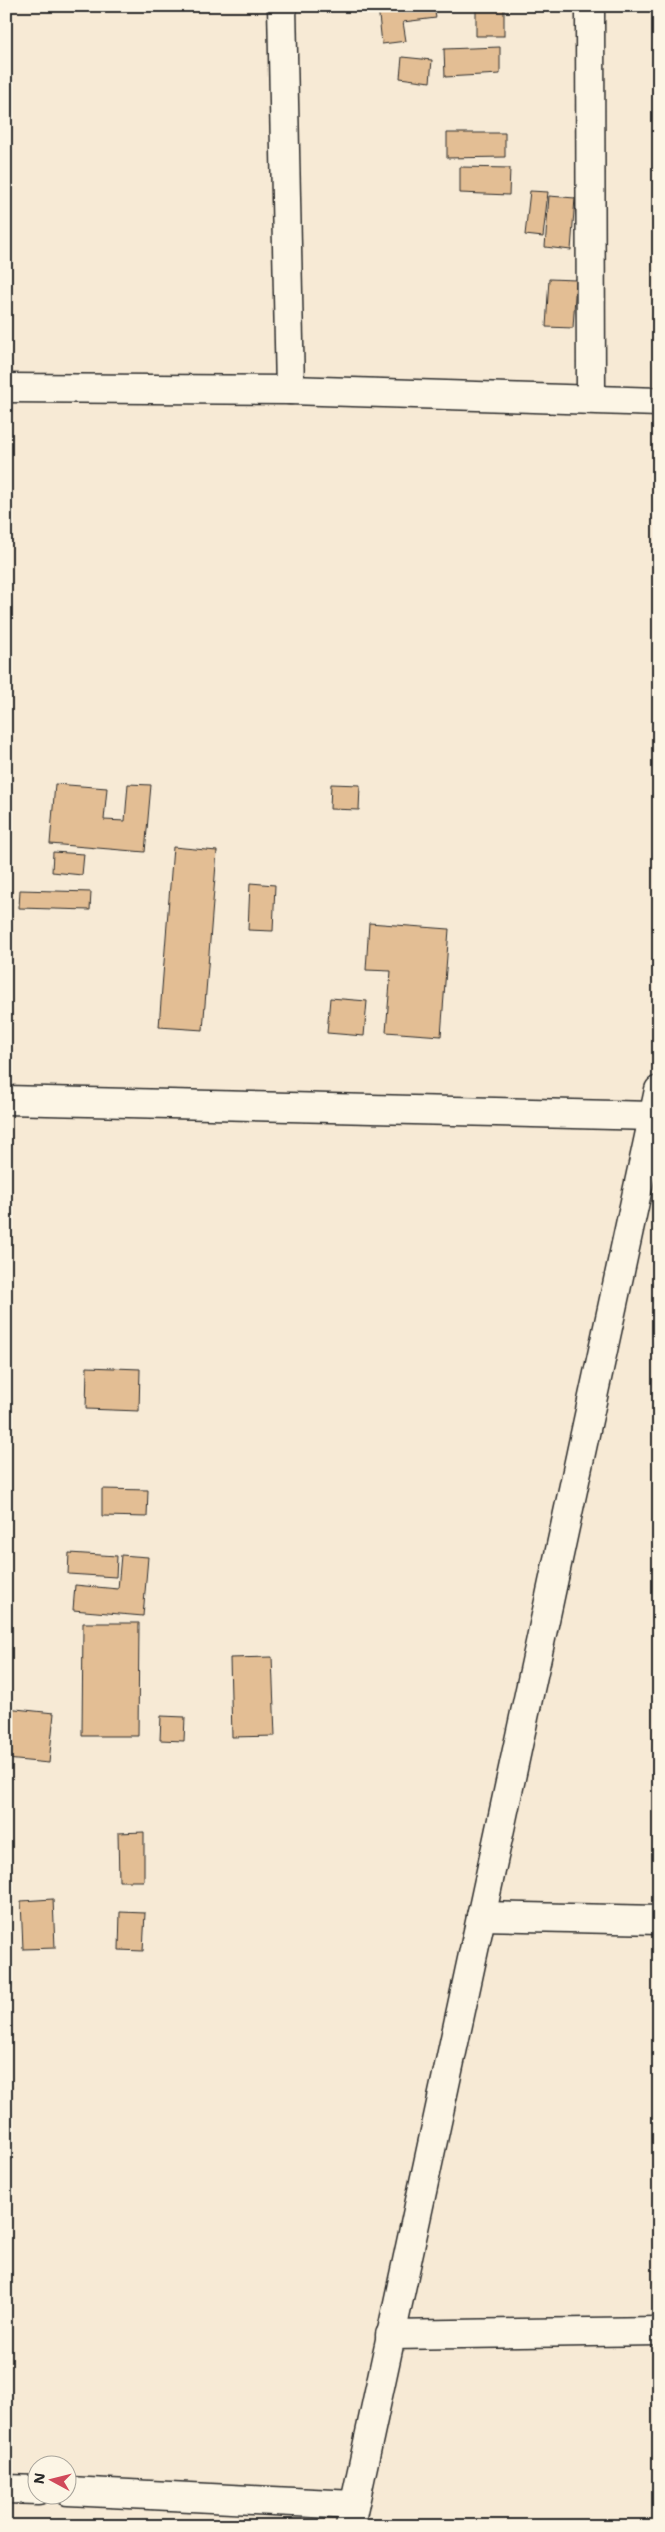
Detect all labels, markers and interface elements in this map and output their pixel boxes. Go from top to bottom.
north arrow [28,2454,78,2504]
text: N [29,2472,49,2485]

